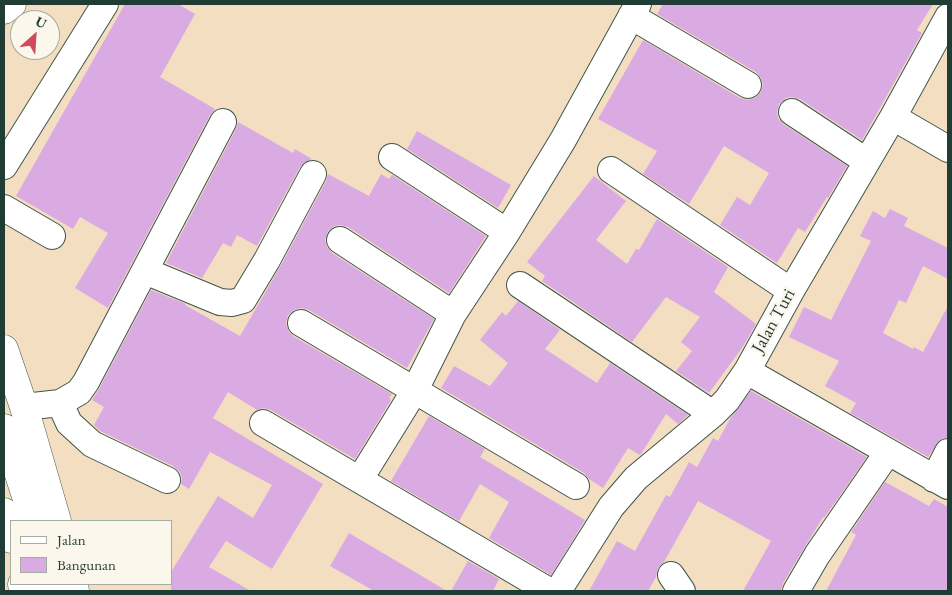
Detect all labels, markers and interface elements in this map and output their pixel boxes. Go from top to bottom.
north arrow [10,10,60,60]
text: U [33,12,50,33]
street label: Jalan Turi [748,285,800,357]
legend [10,520,172,585]
text: Jalan [57,530,86,549]
text: Bangunan [57,555,116,574]

